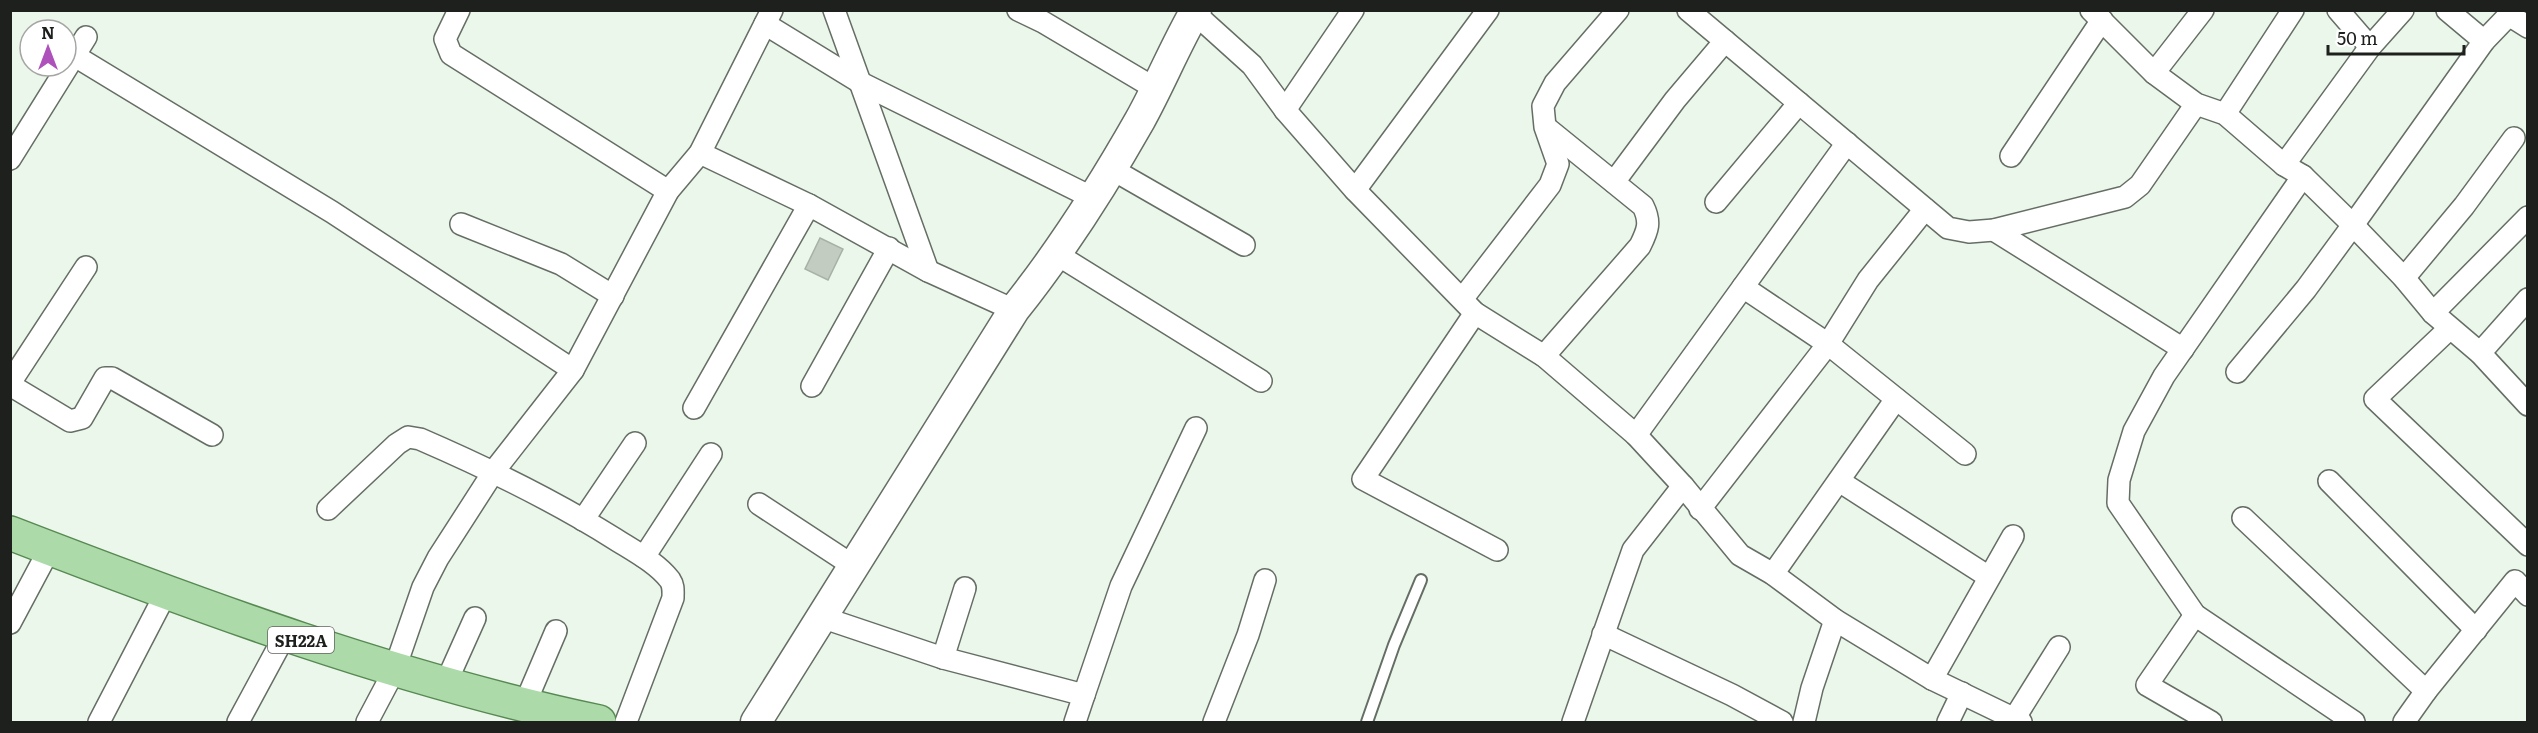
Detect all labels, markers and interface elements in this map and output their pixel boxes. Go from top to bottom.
north arrow [18,18,78,78]
scale bar [2328,18,2464,56]
text: N [41,20,55,44]
text: 50 m [2337,24,2378,51]
road number: SH22A [268,627,334,653]

